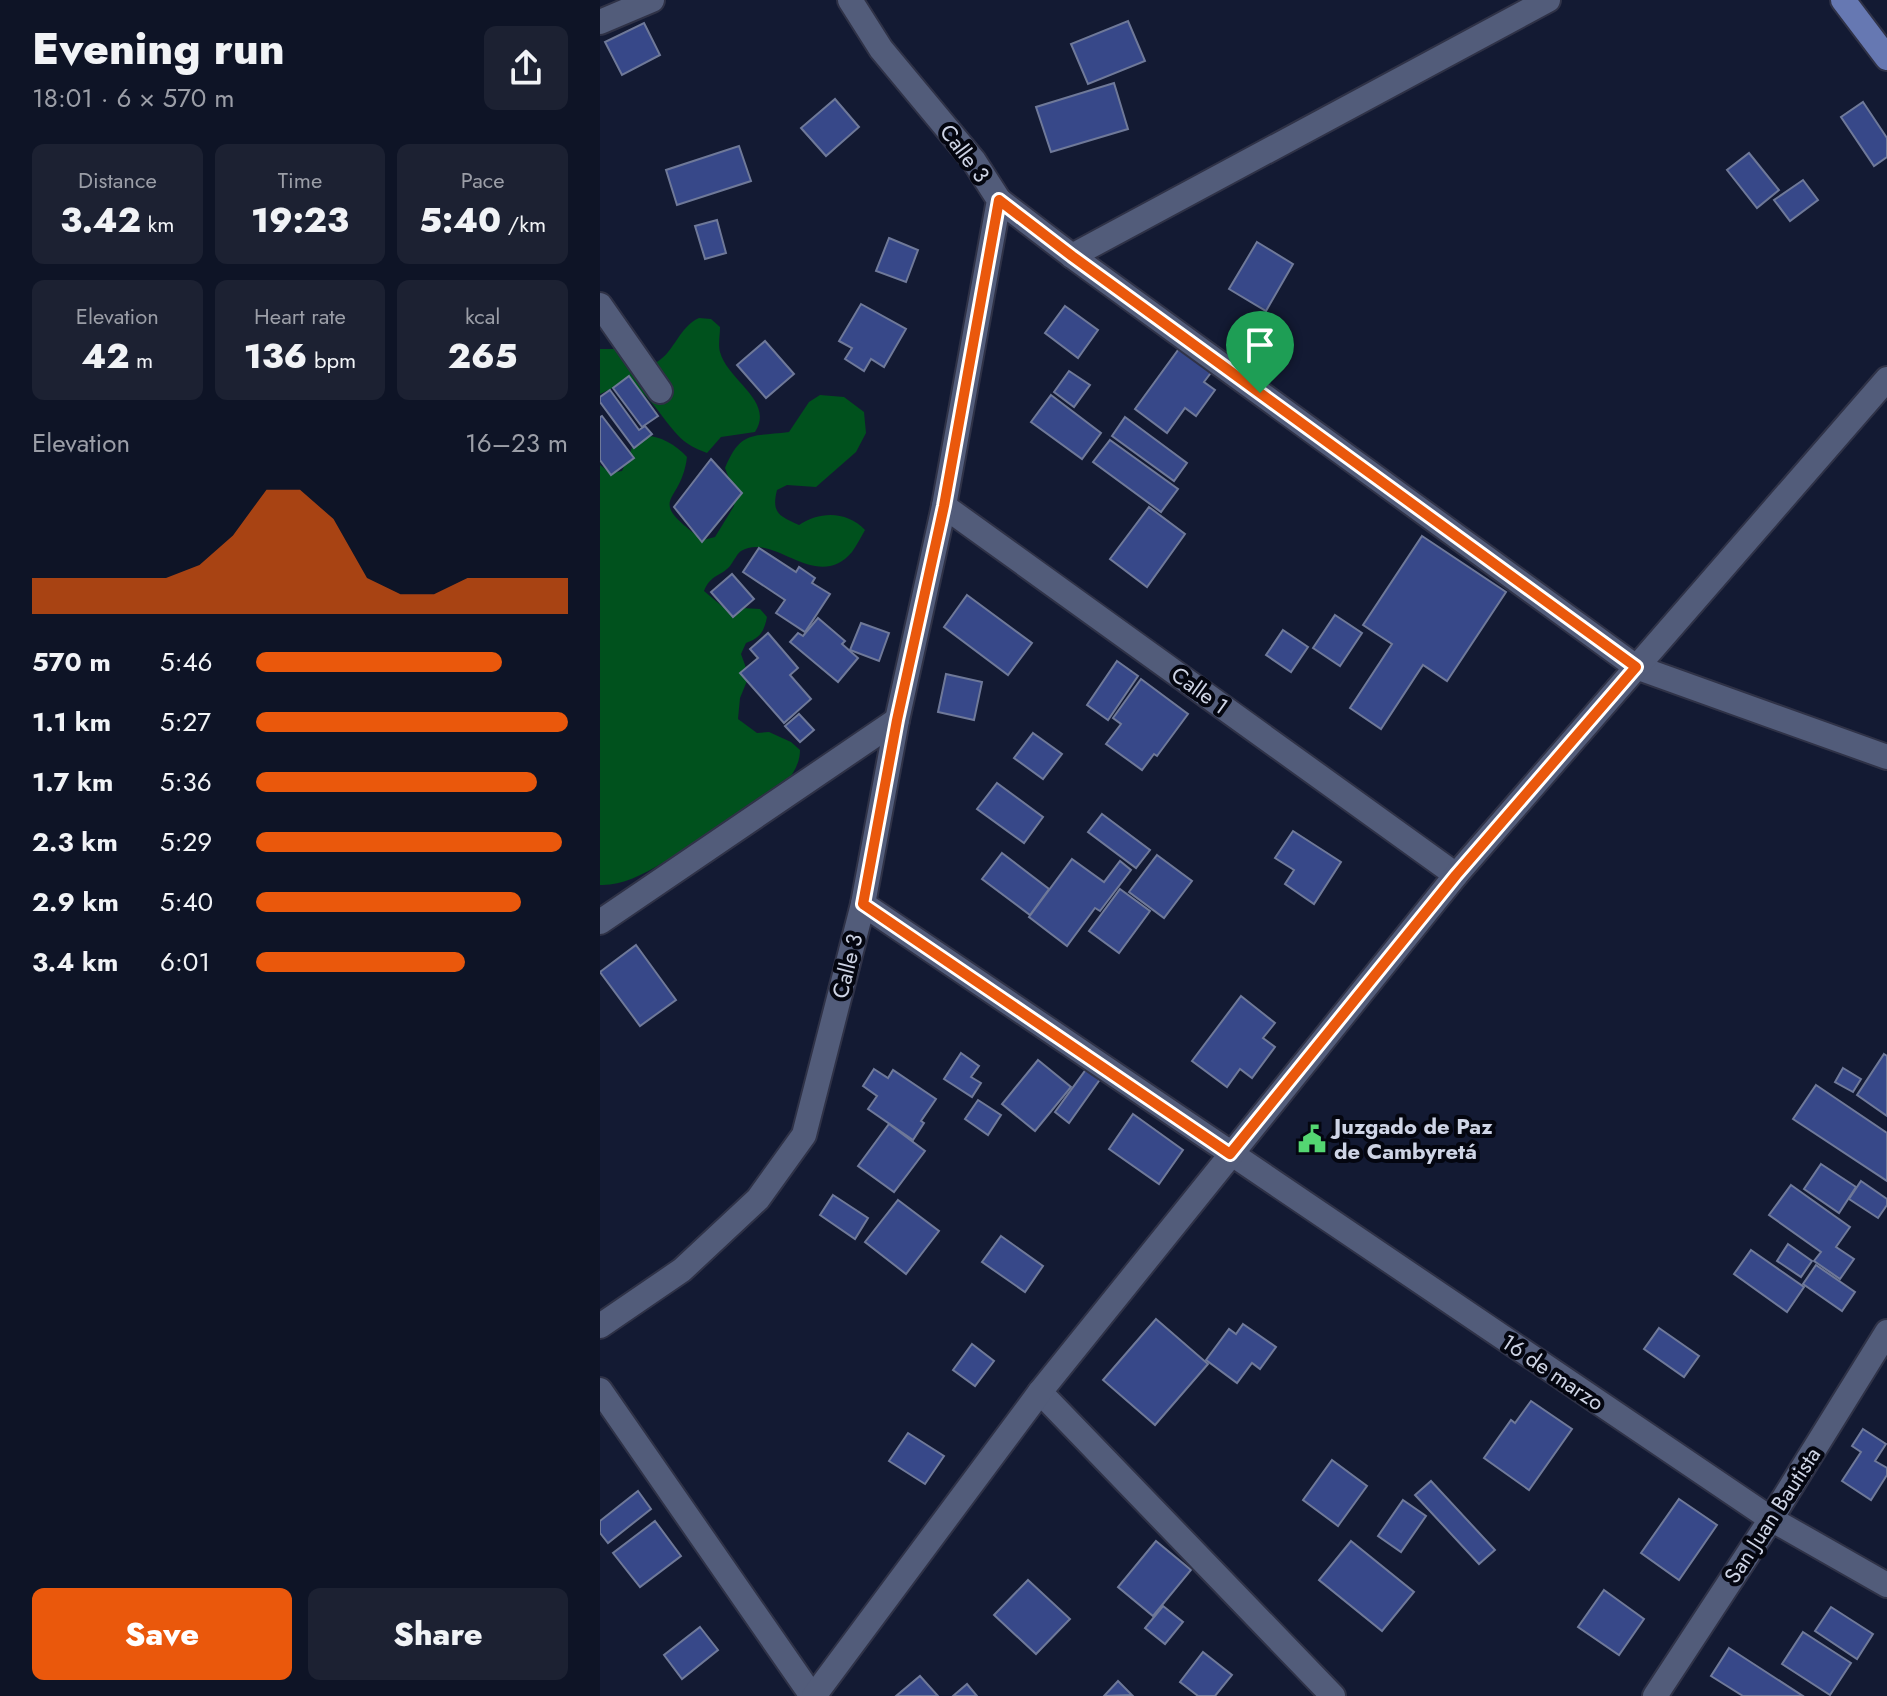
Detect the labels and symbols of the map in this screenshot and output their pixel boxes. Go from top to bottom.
street label: Calle 3 [932,117,998,189]
pin [1226,311,1294,393]
street label: Calle 1 [1165,658,1235,722]
street label: Calle 3 [824,930,870,1002]
place label: Juzgado de Paz de Cambyretá [1330,1110,1493,1167]
public building icon: Juzgado de Paz de Cambyretá [1297,1124,1327,1154]
street label: 16 de marzo [1495,1326,1611,1418]
street label: San Juan Bautista [1716,1441,1828,1589]

